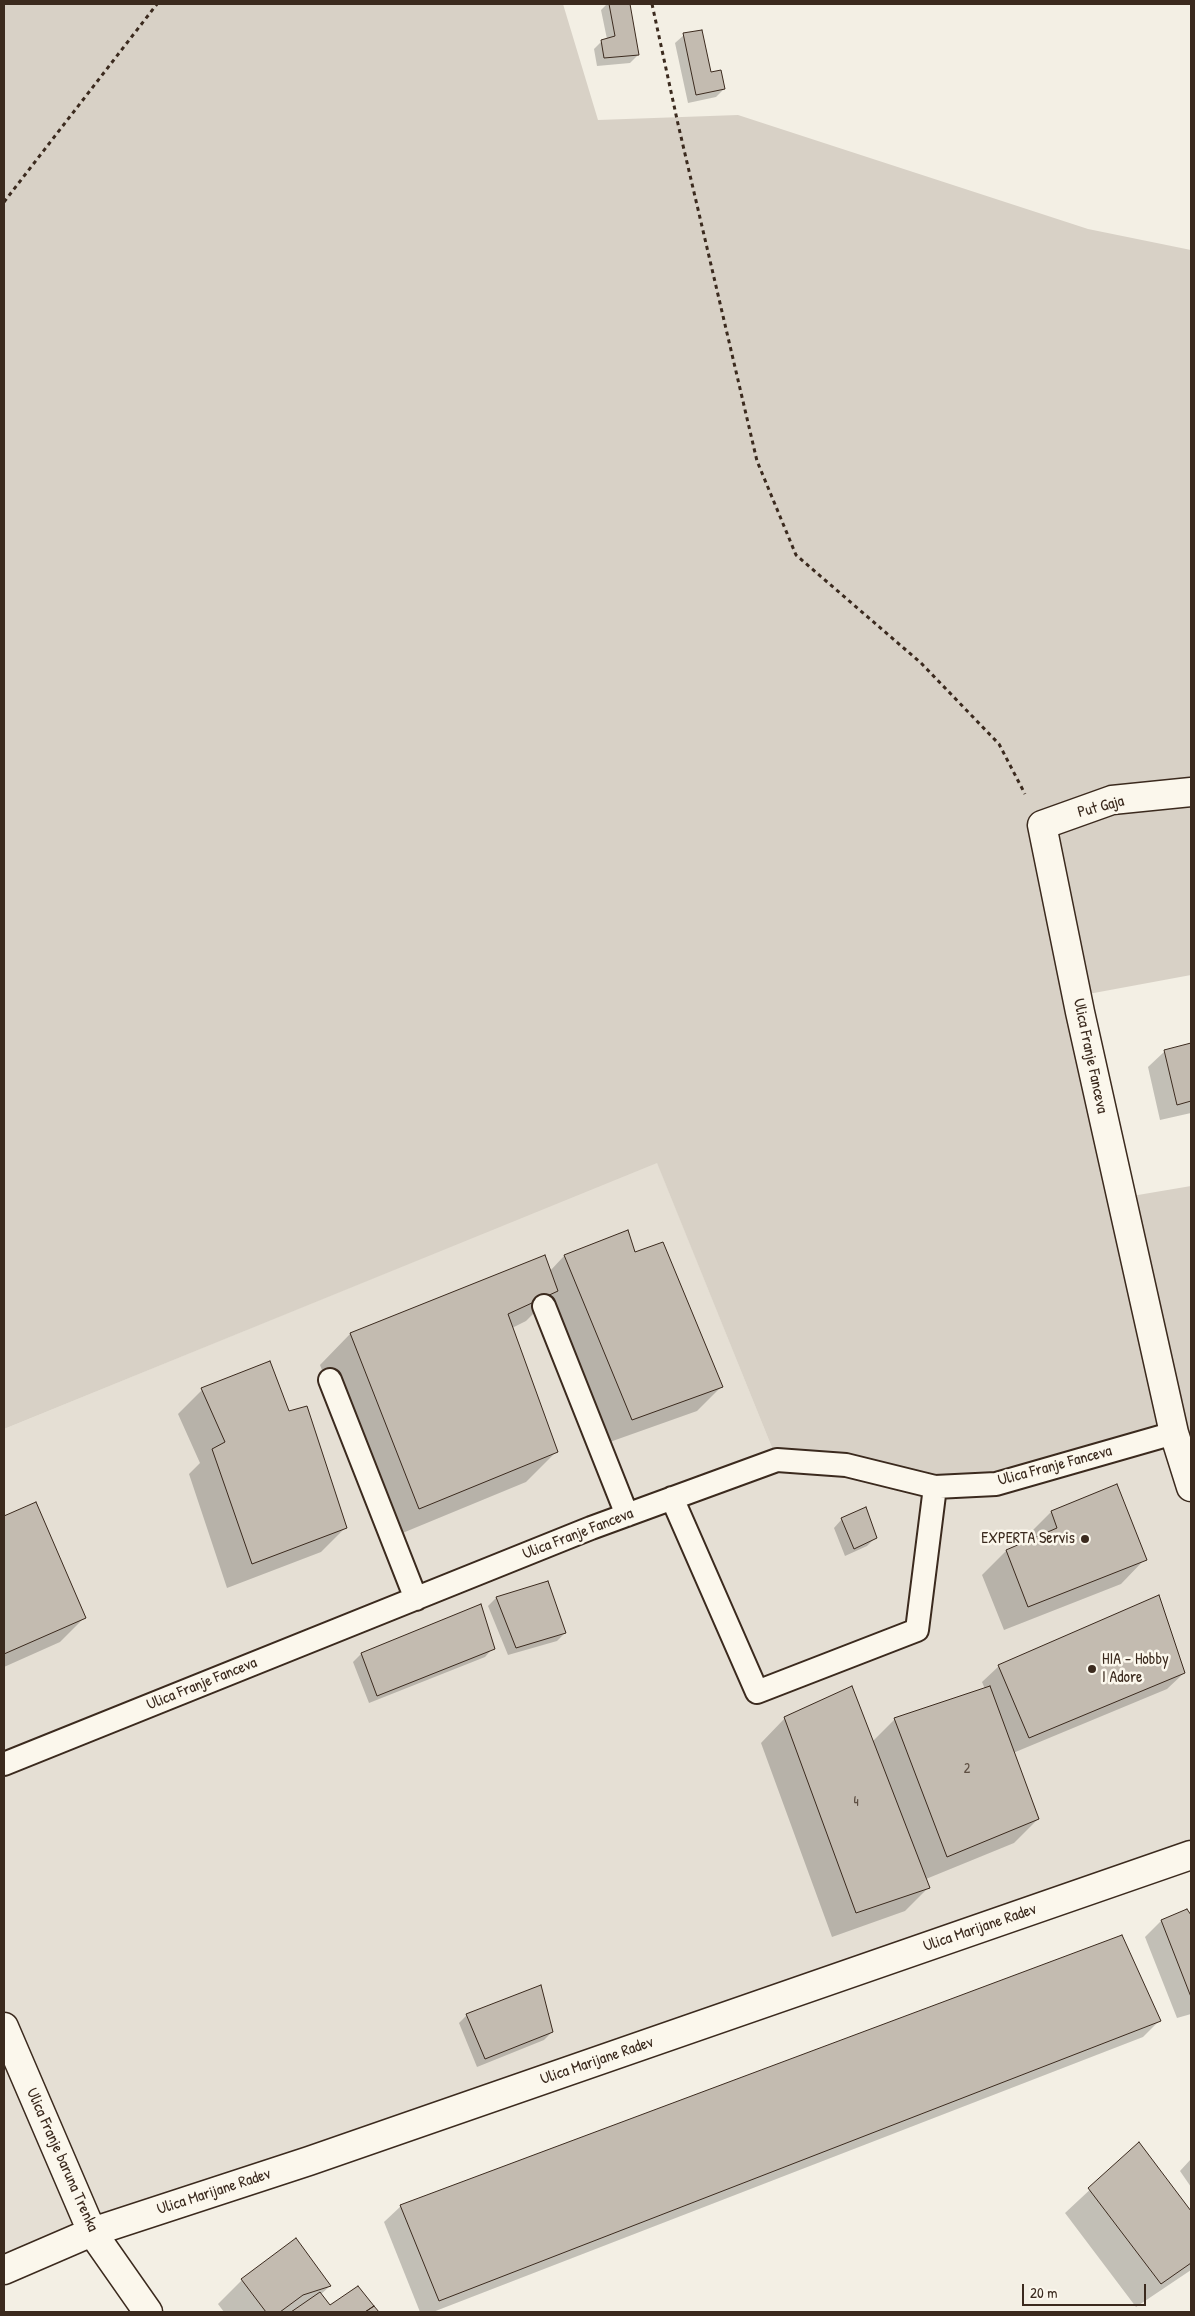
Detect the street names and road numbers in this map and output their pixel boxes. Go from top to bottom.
street label: Put Gaja [1076,792,1126,822]
street label: Ulica Franje Fanceva [1068,997,1112,1115]
street label: Ulica Franje Fanceva [996,1442,1114,1490]
street label: Ulica Franje Fanceva [520,1504,636,1564]
street label: Ulica Franje Fanceva [144,1653,260,1715]
street label: Ulica Marijane Radev [921,1900,1039,1956]
street label: Ulica Marijane Radev [538,2033,656,2089]
street label: Ulica Franje baruna Trenka [22,2085,102,2235]
street label: Ulica Marijane Radev [155,2165,273,2219]

